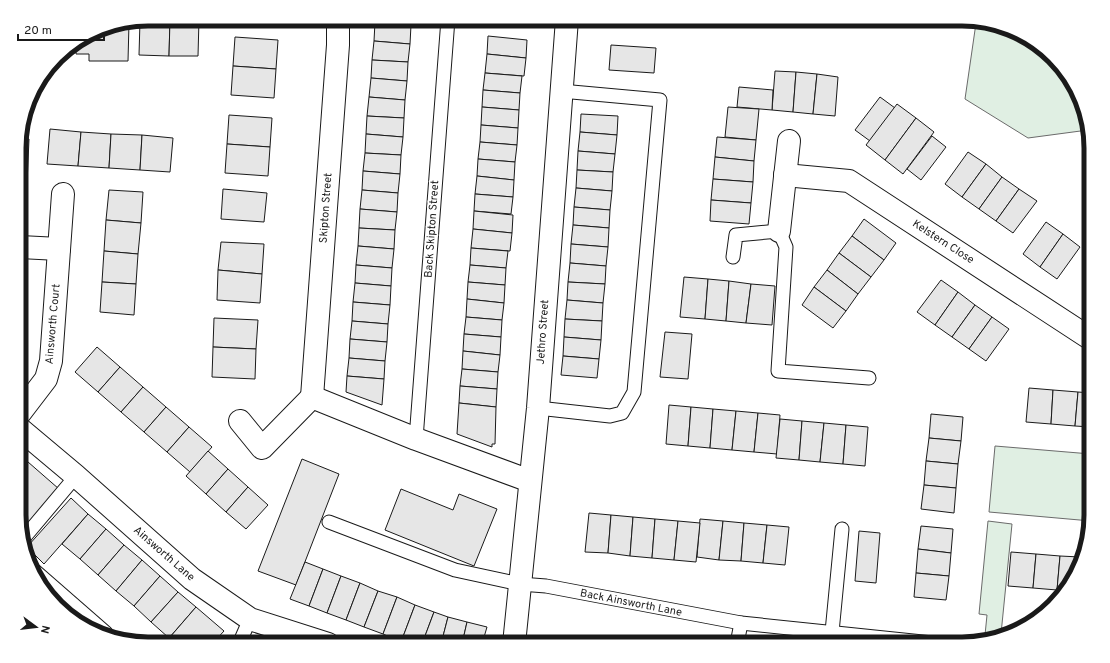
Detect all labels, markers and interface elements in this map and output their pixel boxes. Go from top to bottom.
scale bar [18,16,104,42]
text: 20 m [24,23,52,39]
street label: Skipton Street [317,172,335,244]
street label: Back Skipton Street [422,180,442,278]
street label: Kelstern Close [909,217,977,267]
street label: Ainsworth Court [43,283,63,365]
street label: Jethro Street [534,299,552,365]
street label: Ainsworth Lane [130,524,198,585]
street label: Back Ainsworth Lane [579,586,683,620]
north arrow [16,607,56,647]
text: N [37,624,52,635]

